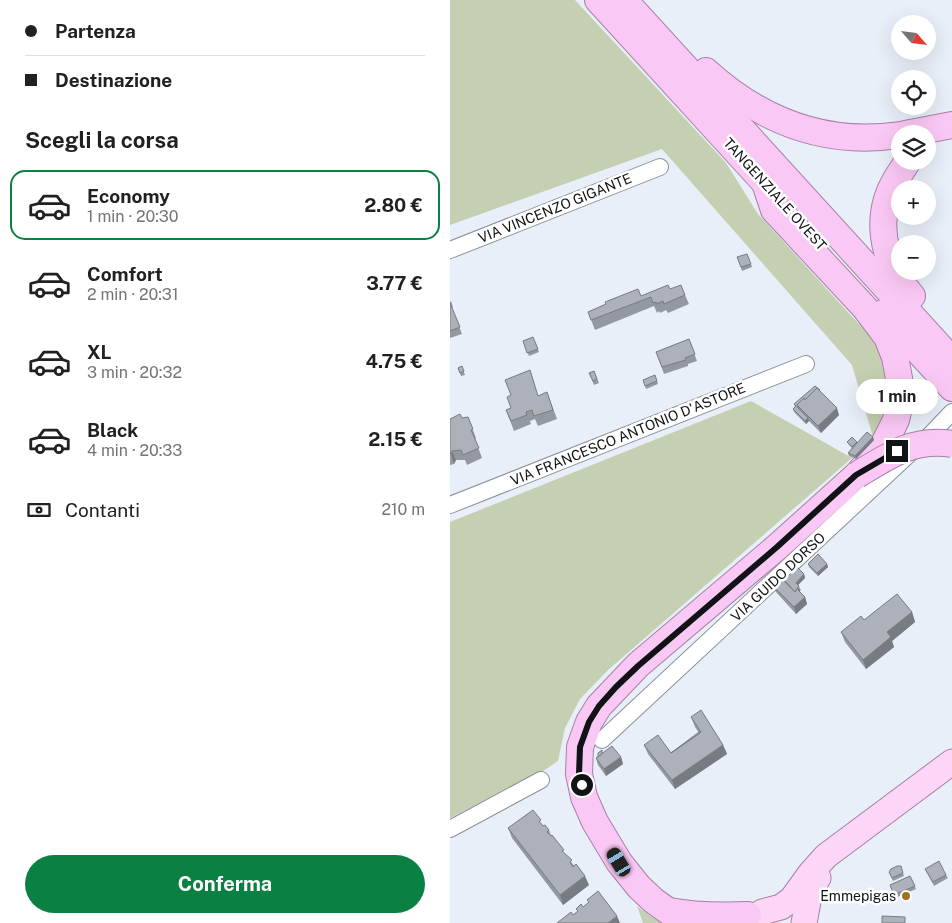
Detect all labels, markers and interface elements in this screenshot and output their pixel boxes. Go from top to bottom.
north arrow [891,15,936,60]
map controls [891,15,936,280]
text: Partenza [55,20,136,42]
text: Destinazione [55,69,172,91]
button: locate [891,70,936,115]
button: layers [891,125,936,170]
text: Scegli la corsa [25,127,179,153]
street label: TANGENZIALE OVEST [720,134,830,254]
street label: VIA VINCENZO GIGANTE [476,170,634,246]
button: + [891,180,936,225]
icon: car [27,183,72,228]
text: Economy [87,185,170,207]
text: 2.80 € [364,194,423,216]
text: 1 min · 20:30 [87,207,179,226]
button: − [891,235,936,280]
icon: car [27,261,72,306]
text: Comfort [87,263,163,285]
text: 3.77 € [366,272,423,294]
text: 2 min · 20:31 [87,285,178,304]
icon: car [27,339,72,384]
text: XL [87,341,112,363]
text: 4.75 € [366,350,423,372]
text: 3 min · 20:32 [87,363,182,382]
callout: 1 min [856,378,938,414]
street label: VIA FRANCESCO ANTONIO D'ASTORE [508,379,748,489]
text: 1 min [878,387,916,406]
icon: car [27,417,72,462]
text: Black [87,419,138,441]
text: 2.15 € [368,428,423,450]
route end [886,440,908,462]
text: 4 min · 20:33 [87,441,182,460]
icon: cash [25,496,53,524]
text: Contanti [65,499,140,521]
text: 210 m [381,500,425,519]
street label: VIA GUIDO DORSO [728,529,828,625]
route start [571,774,593,796]
car [604,845,633,879]
button: Conferma [25,855,425,913]
place label: Emmepigas [820,888,896,904]
marker: Emmepigas [900,890,912,902]

